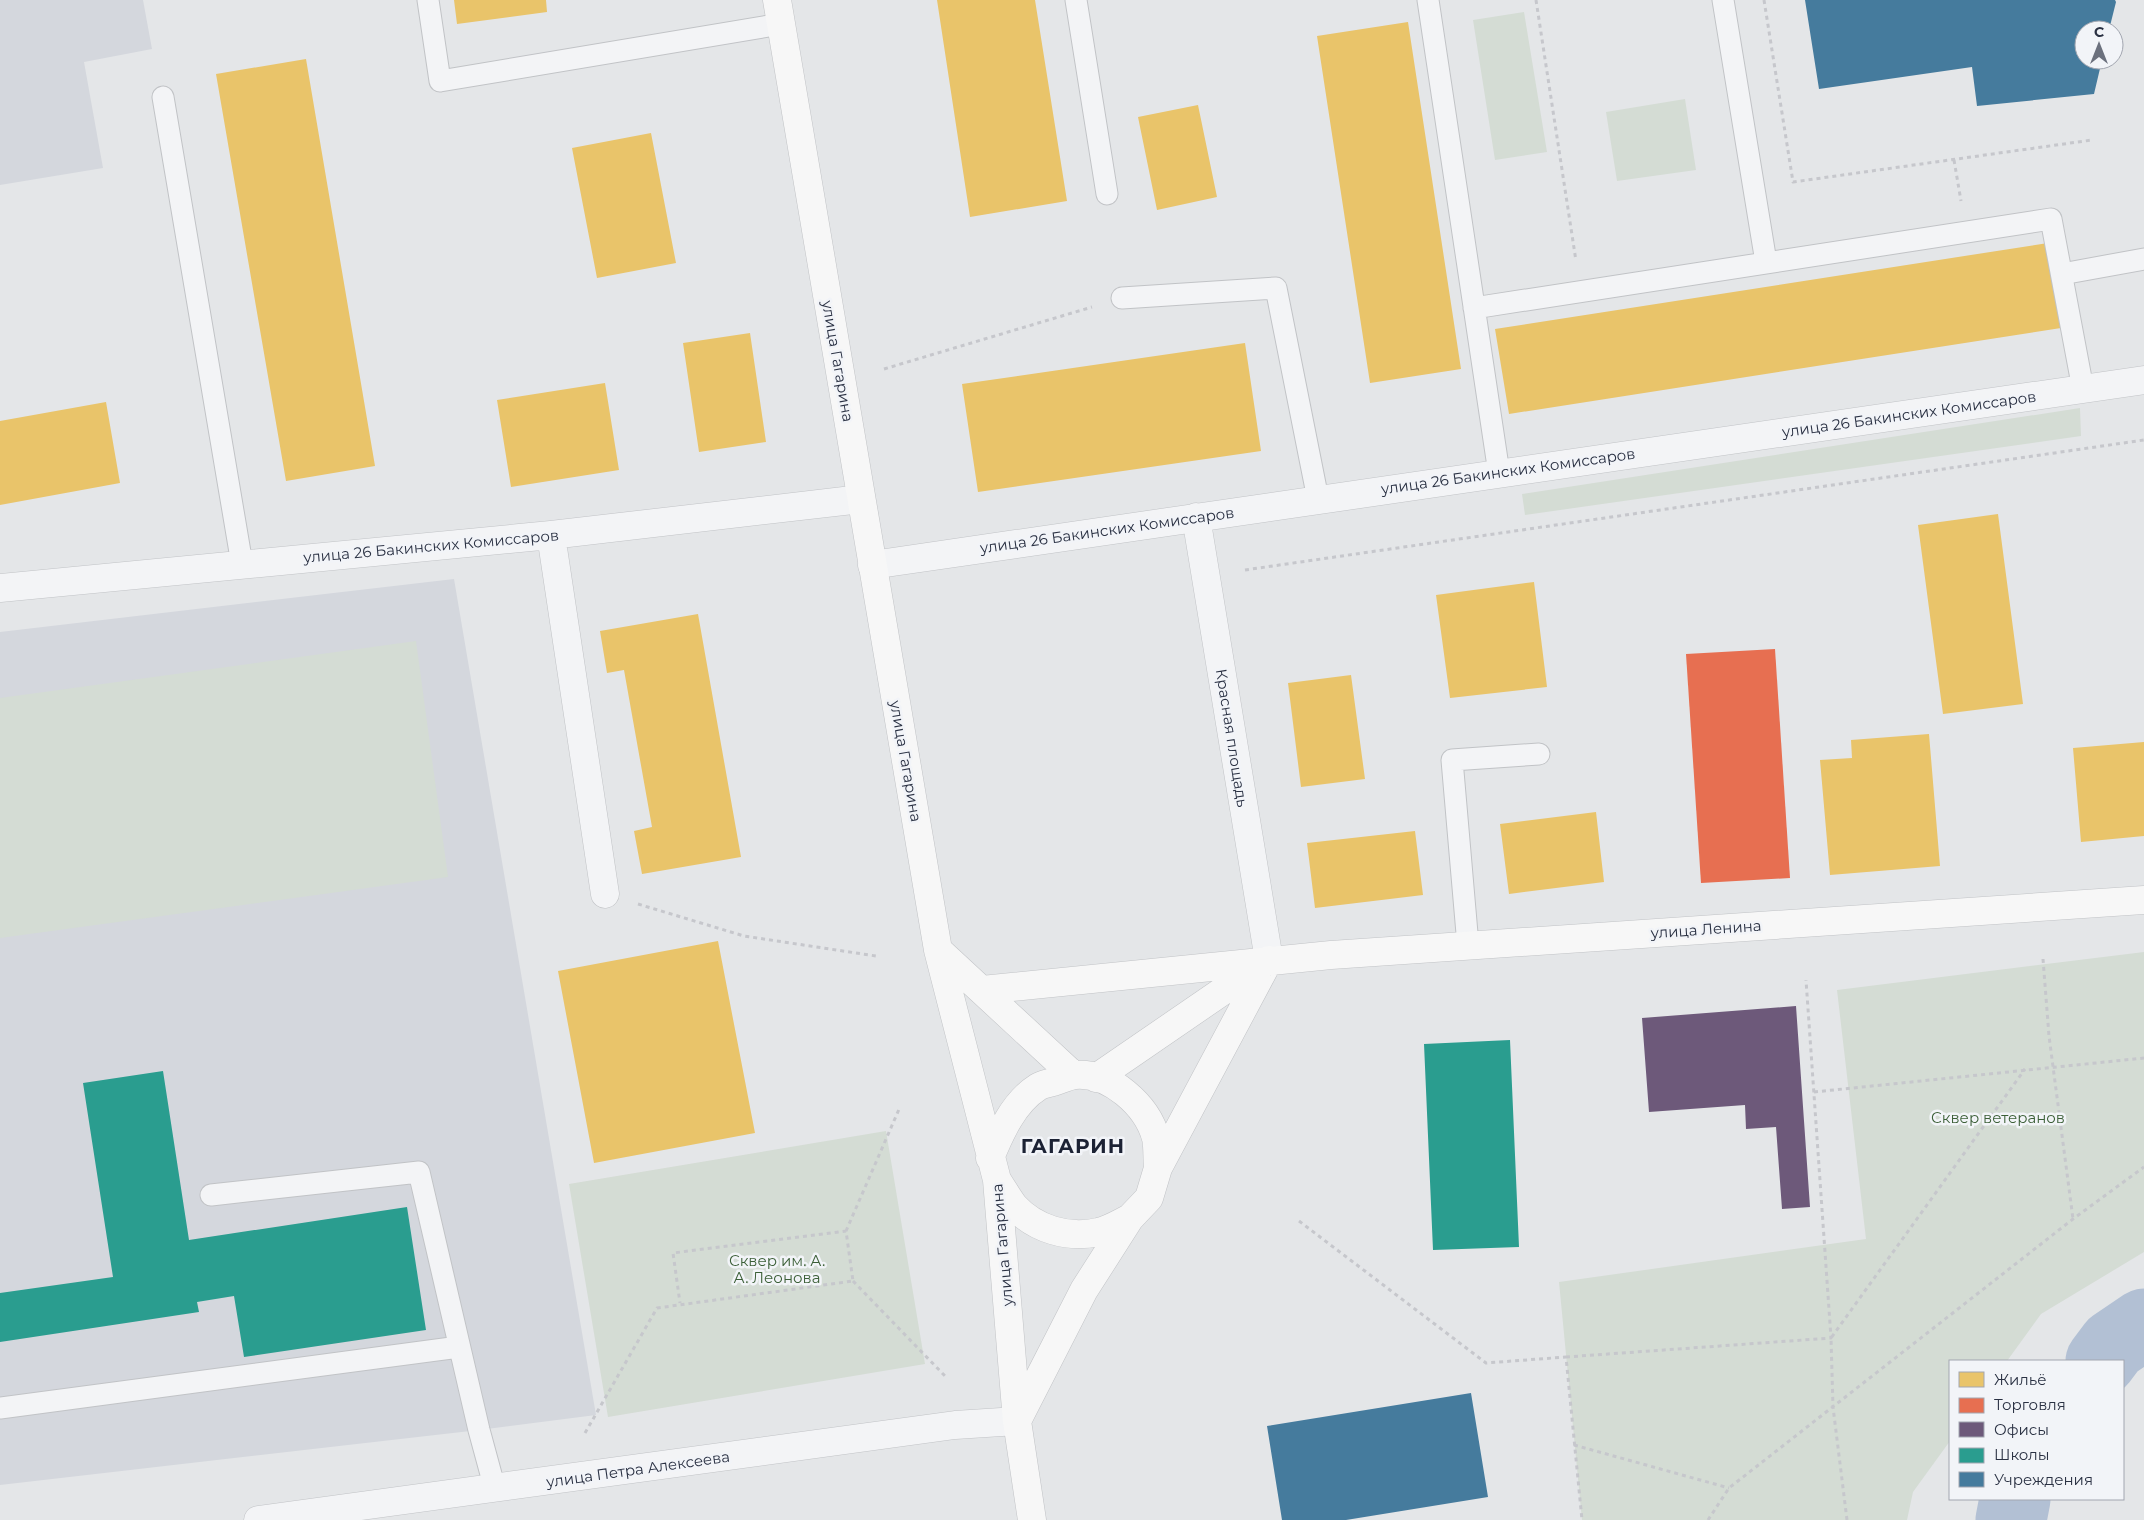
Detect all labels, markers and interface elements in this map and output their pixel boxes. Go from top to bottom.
north arrow [2074,20,2124,70]
text: С [2094,23,2104,41]
street label: улица Гагарина [818,298,858,423]
street label: улица 26 Бакинских Комиссаров [1780,387,2037,441]
street label: улица 26 Бакинских Комиссаров [1379,444,1636,498]
street label: улица 26 Бакинских Комиссаров [978,503,1235,557]
street label: улица 26 Бакинских Комиссаров [301,525,560,567]
street label: Красная площадь [1212,668,1252,808]
street label: улица Гагарина [886,698,926,823]
street label: улица Ленина [1649,916,1762,942]
park label: Сквер ветеранов [1931,1108,2065,1127]
district label: ГАГАРИН [1021,1134,1125,1158]
street label: улица Гагарина [987,1183,1017,1308]
park label: Сквер им. А. А. Леонова [729,1251,825,1287]
legend [1949,1360,2124,1500]
text: Жильё [1994,1370,2047,1389]
text: Торговля [1994,1395,2066,1414]
text: Офисы [1994,1420,2049,1439]
text: Школы [1994,1445,2050,1464]
street label: улица Петра Алексеева [544,1447,731,1491]
text: Учреждения [1994,1470,2093,1489]

